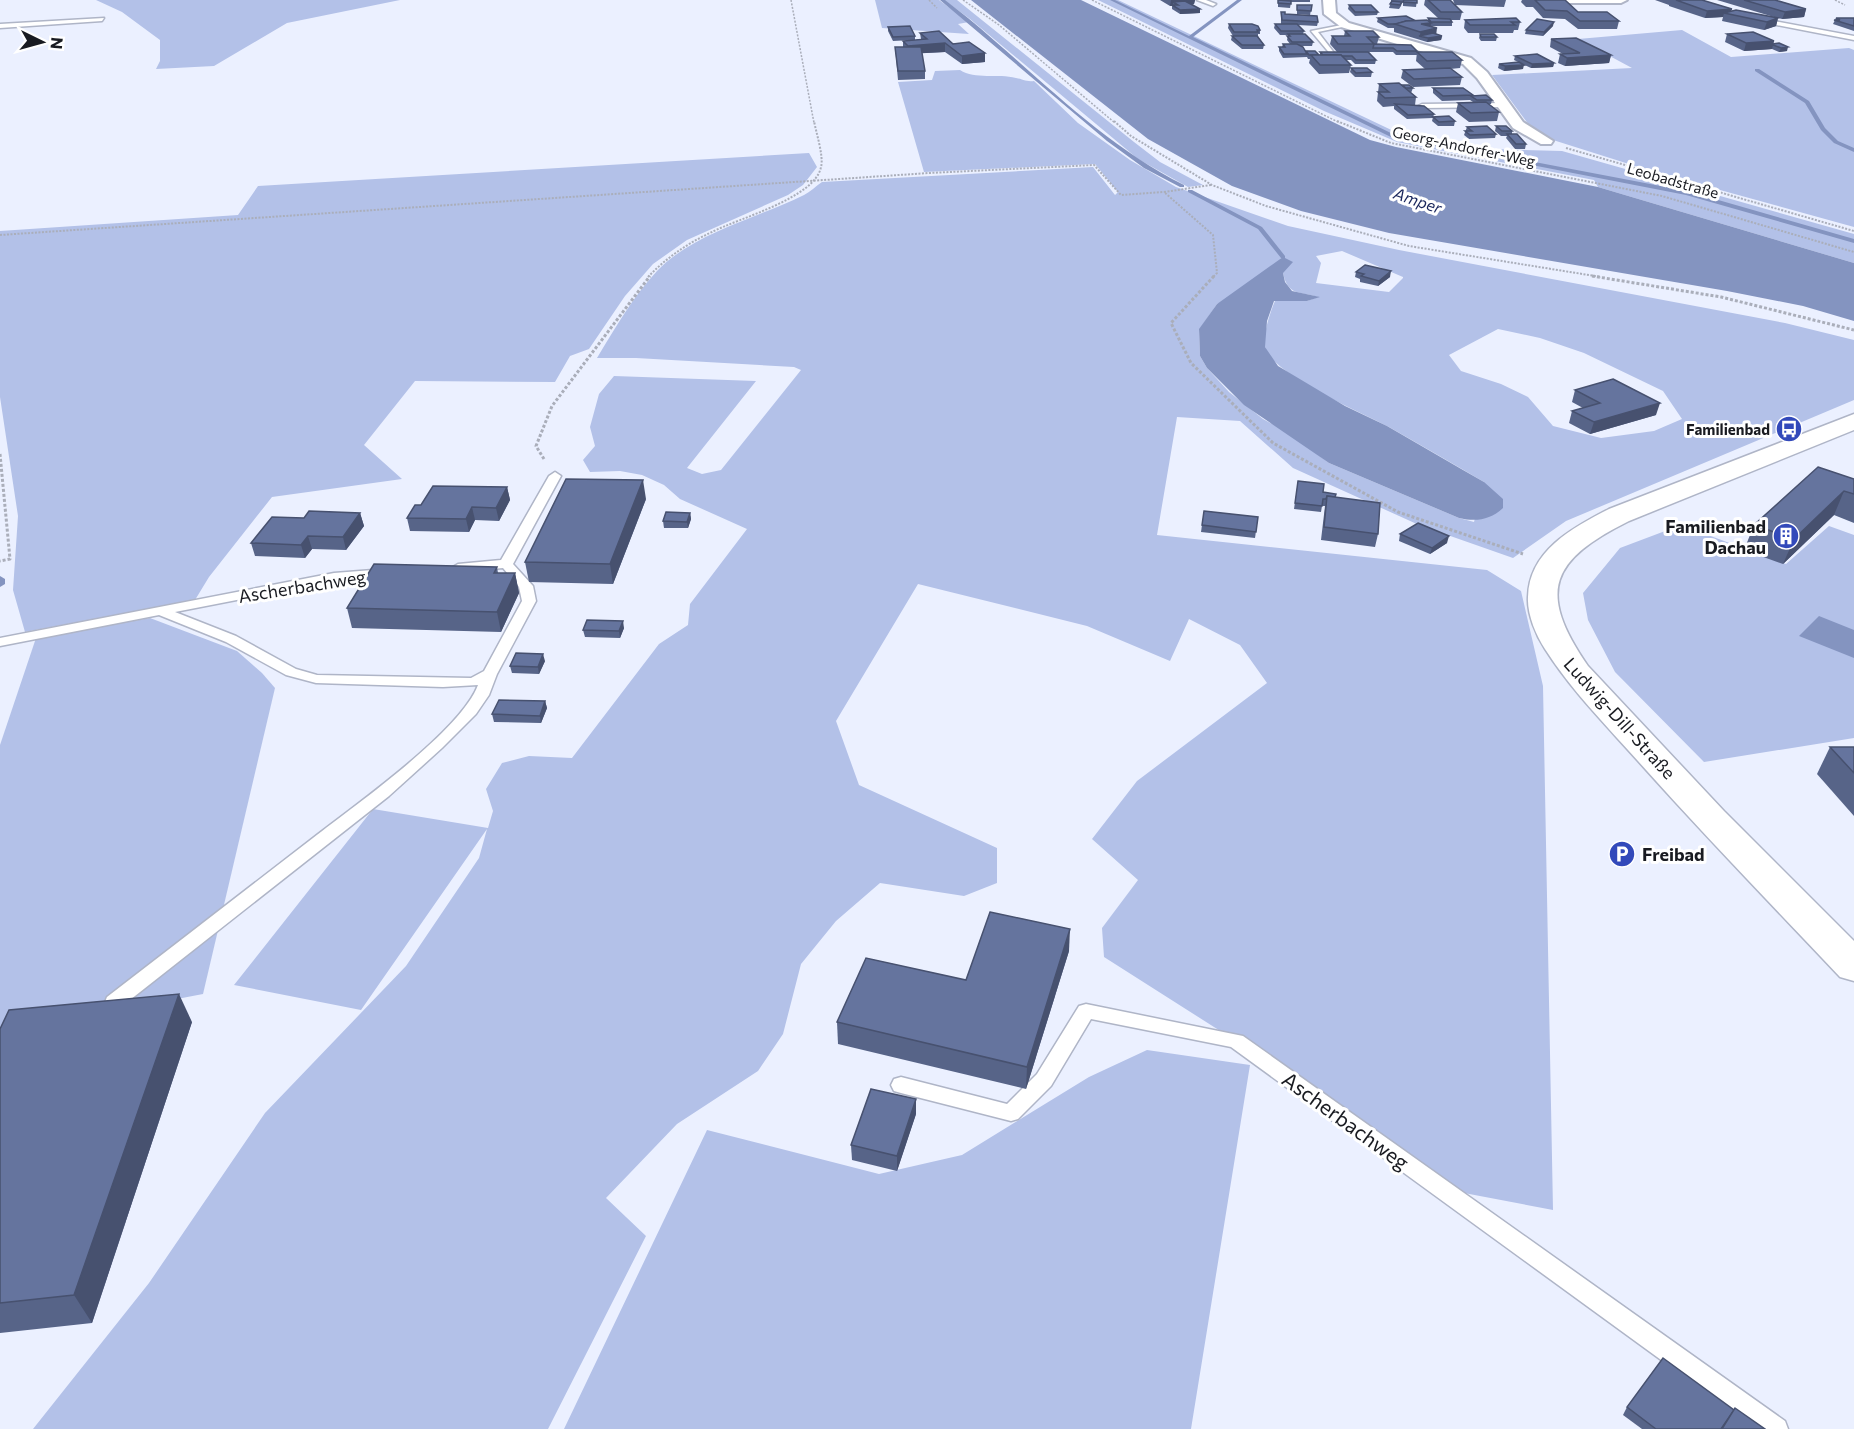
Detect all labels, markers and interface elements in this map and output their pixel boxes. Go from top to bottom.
north arrow [12,12,72,72]
text: N [47,37,67,50]
street label: Georg-Andorfer-Weg [1391,122,1537,170]
street label: Leobadstraße [1625,158,1721,202]
water label: Amper [1391,183,1445,217]
bus stop icon: Familienbad [1774,414,1804,444]
place label: Familienbad [1686,420,1770,438]
place label: Familienbad Dachau [1665,515,1766,558]
building icon: Familienbad Dachau [1771,521,1801,551]
street label: Ascherbachweg [237,565,368,607]
street label: Ludwig-Dill-Straße [1560,653,1680,783]
parking icon: Freibad [1607,839,1637,869]
place label: Freibad [1642,843,1705,865]
street label: Ascherbachweg [1278,1066,1414,1174]

